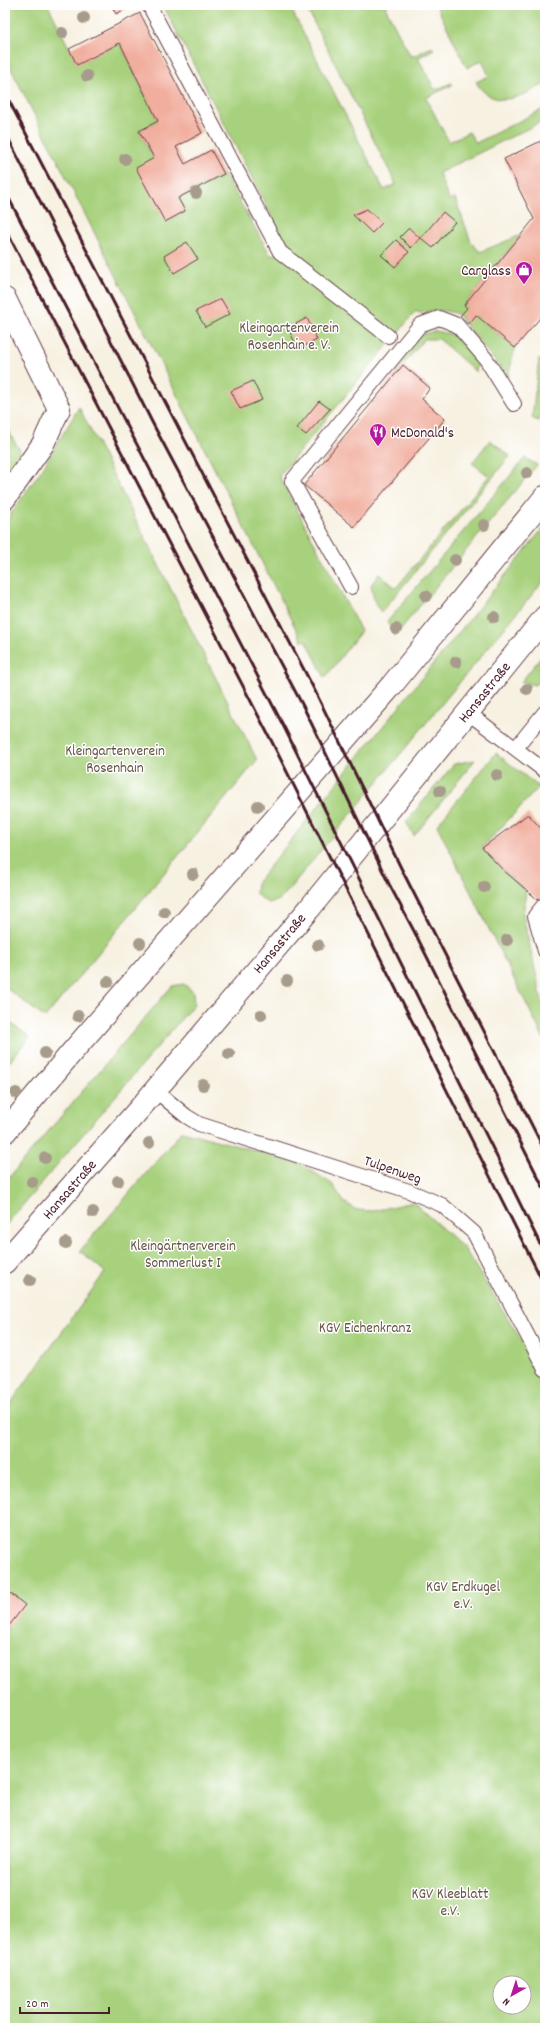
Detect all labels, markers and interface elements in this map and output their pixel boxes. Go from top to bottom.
shop icon: Carglass [514,260,534,285]
place label: Carglass [461,261,511,283]
park label: Kleingartenverein Rosenhain e. V. [239,318,339,357]
restaurant icon: McDonald's [368,422,388,447]
place label: McDonald's [391,423,454,445]
street label: Hansastraße [454,658,517,729]
park label: Kleingartenverein Rosenhain [65,741,165,780]
street label: Hansastraße [249,909,313,979]
street label: Tulpenweg [361,1151,424,1191]
street label: Hansastraße [38,1155,103,1225]
park label: Kleingärtnerverein Sommerlust I [130,1236,236,1275]
park label: KGV Eichenkranz [319,1318,412,1340]
park label: KGV Erdkugel e.V. [426,1577,500,1616]
park label: KGV Kleeblatt e.V. [411,1884,489,1923]
north arrow [492,1975,532,2015]
scale bar [20,1989,109,2015]
text: N [499,1993,514,2009]
text: 20 m [26,1996,49,2013]

